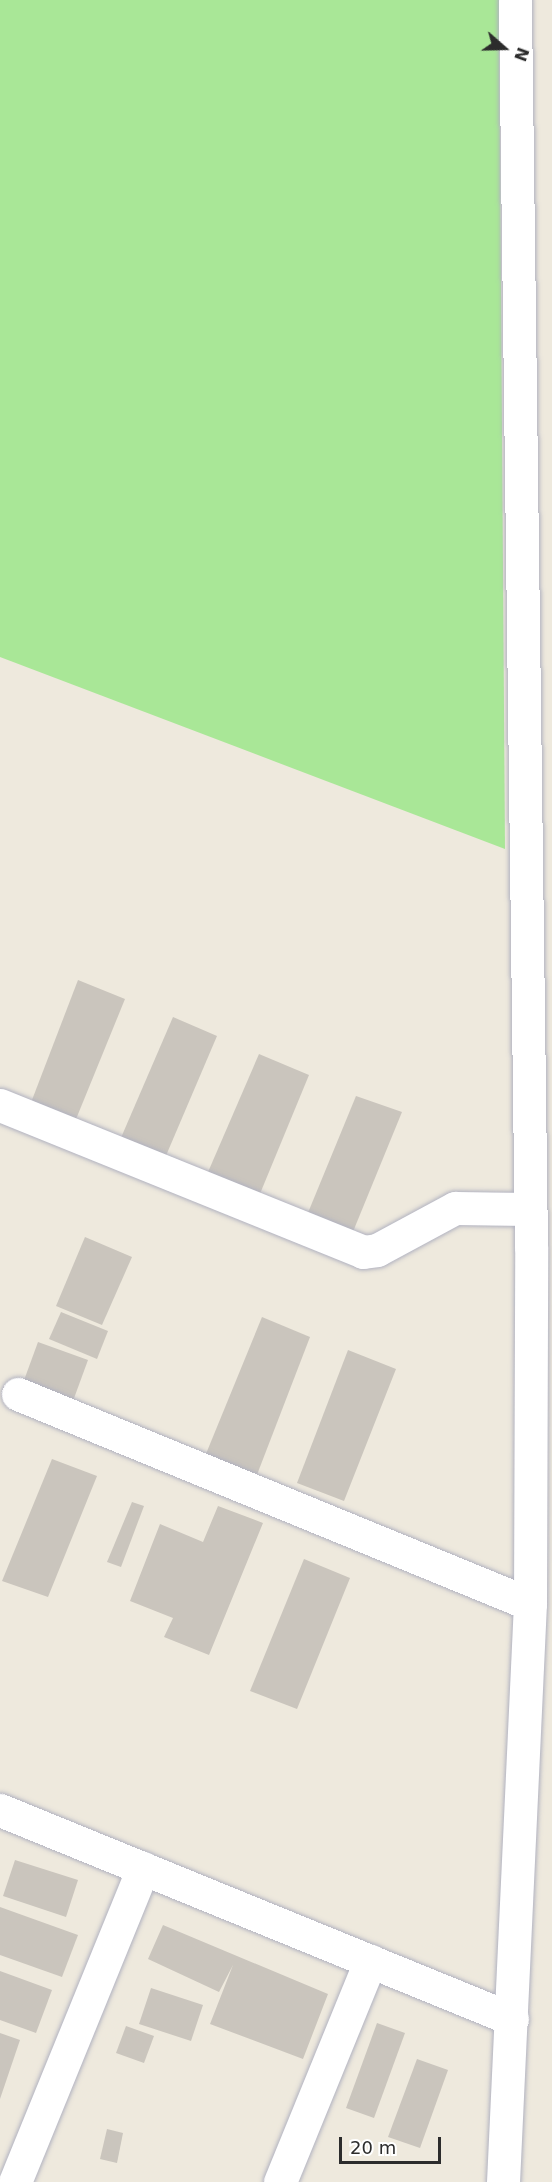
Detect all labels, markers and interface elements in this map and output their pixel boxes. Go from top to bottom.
north arrow [474,18,534,78]
text: N [510,45,533,64]
scale bar [342,2125,444,2163]
text: 20 m [350,2137,396,2158]

